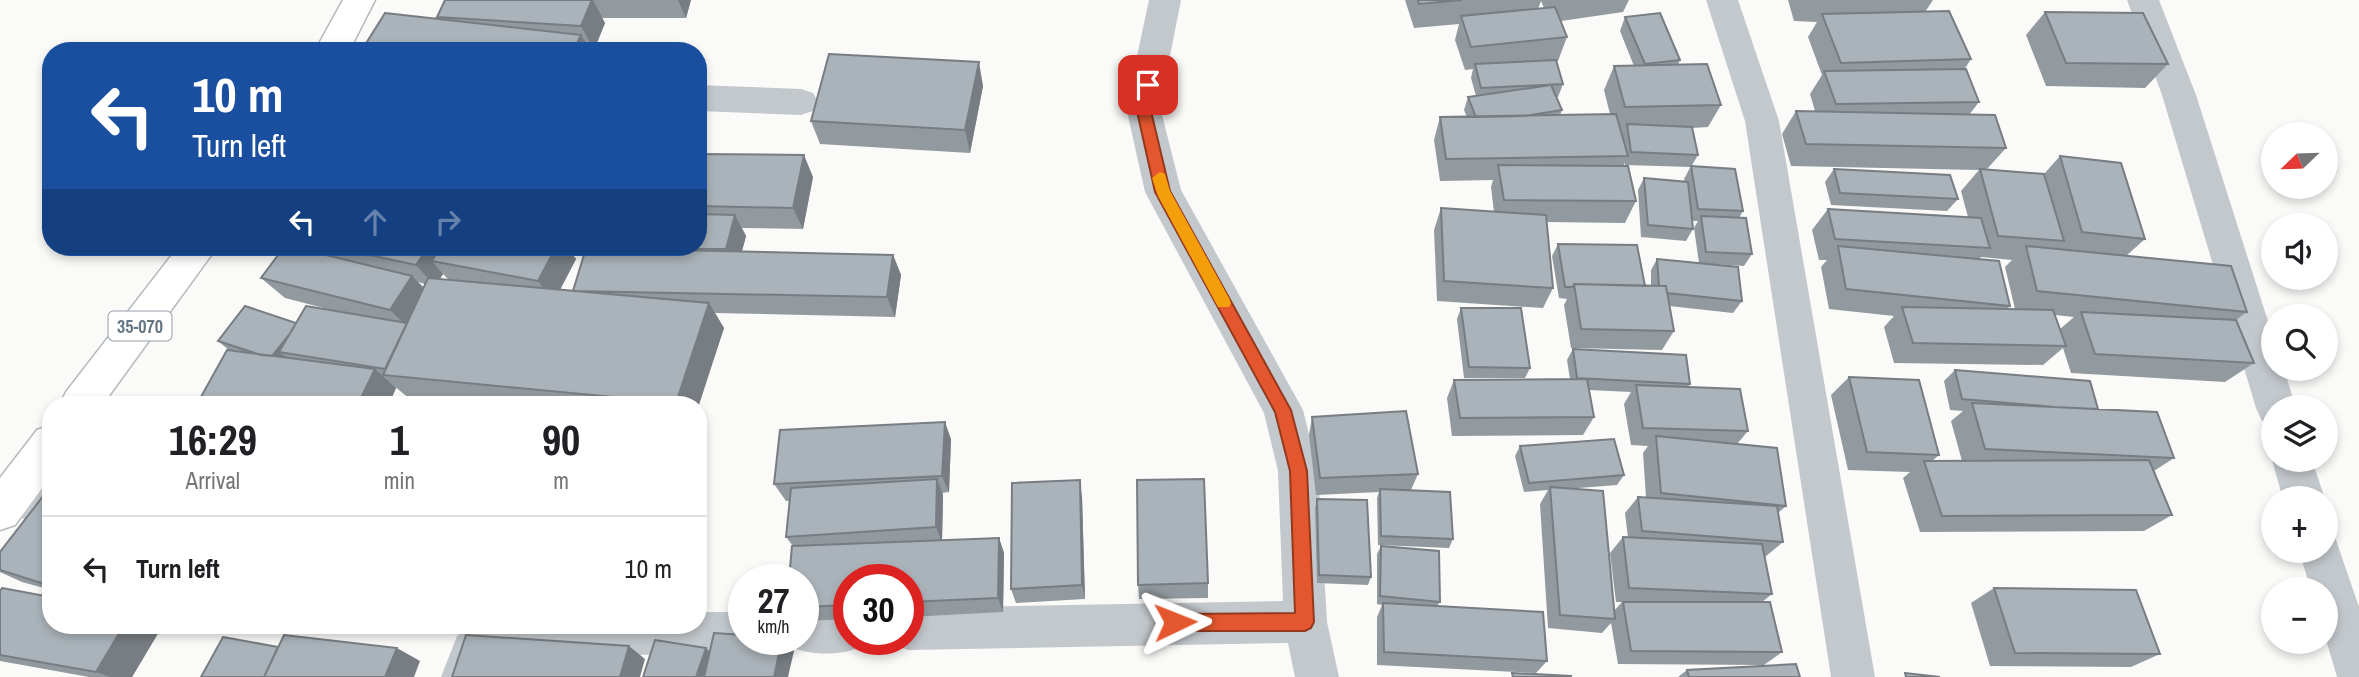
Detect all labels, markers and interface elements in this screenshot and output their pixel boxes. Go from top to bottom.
pin [1118,55,1178,115]
text: 10 m [192,61,284,127]
icon: arrive [1129,66,1167,104]
icon: left [77,70,168,161]
north arrow [2261,122,2338,200]
map controls [2261,122,2338,654]
text: Turn left [192,124,286,167]
icon: left [283,203,321,241]
icon: ahead [356,203,394,241]
icon: right [429,203,467,241]
button: sound [2261,213,2338,290]
button: search [2261,304,2338,381]
road number: 35-070 [108,312,172,340]
button: layers [2261,395,2338,472]
text: 16:29 [169,412,257,468]
text: 1 [390,412,409,468]
text: 90 [542,412,580,468]
text: Arrival [186,465,240,496]
text: min [384,465,415,496]
text: m [553,465,569,496]
button: + [2261,486,2338,563]
icon: left [77,550,115,588]
text: Turn left [136,551,220,586]
text: 10 m [625,551,672,586]
speed limit sign: 30 [833,564,924,655]
text: 27 [758,577,789,624]
button: − [2261,577,2338,654]
position arrow [1138,585,1212,659]
text: km/h [758,614,790,639]

